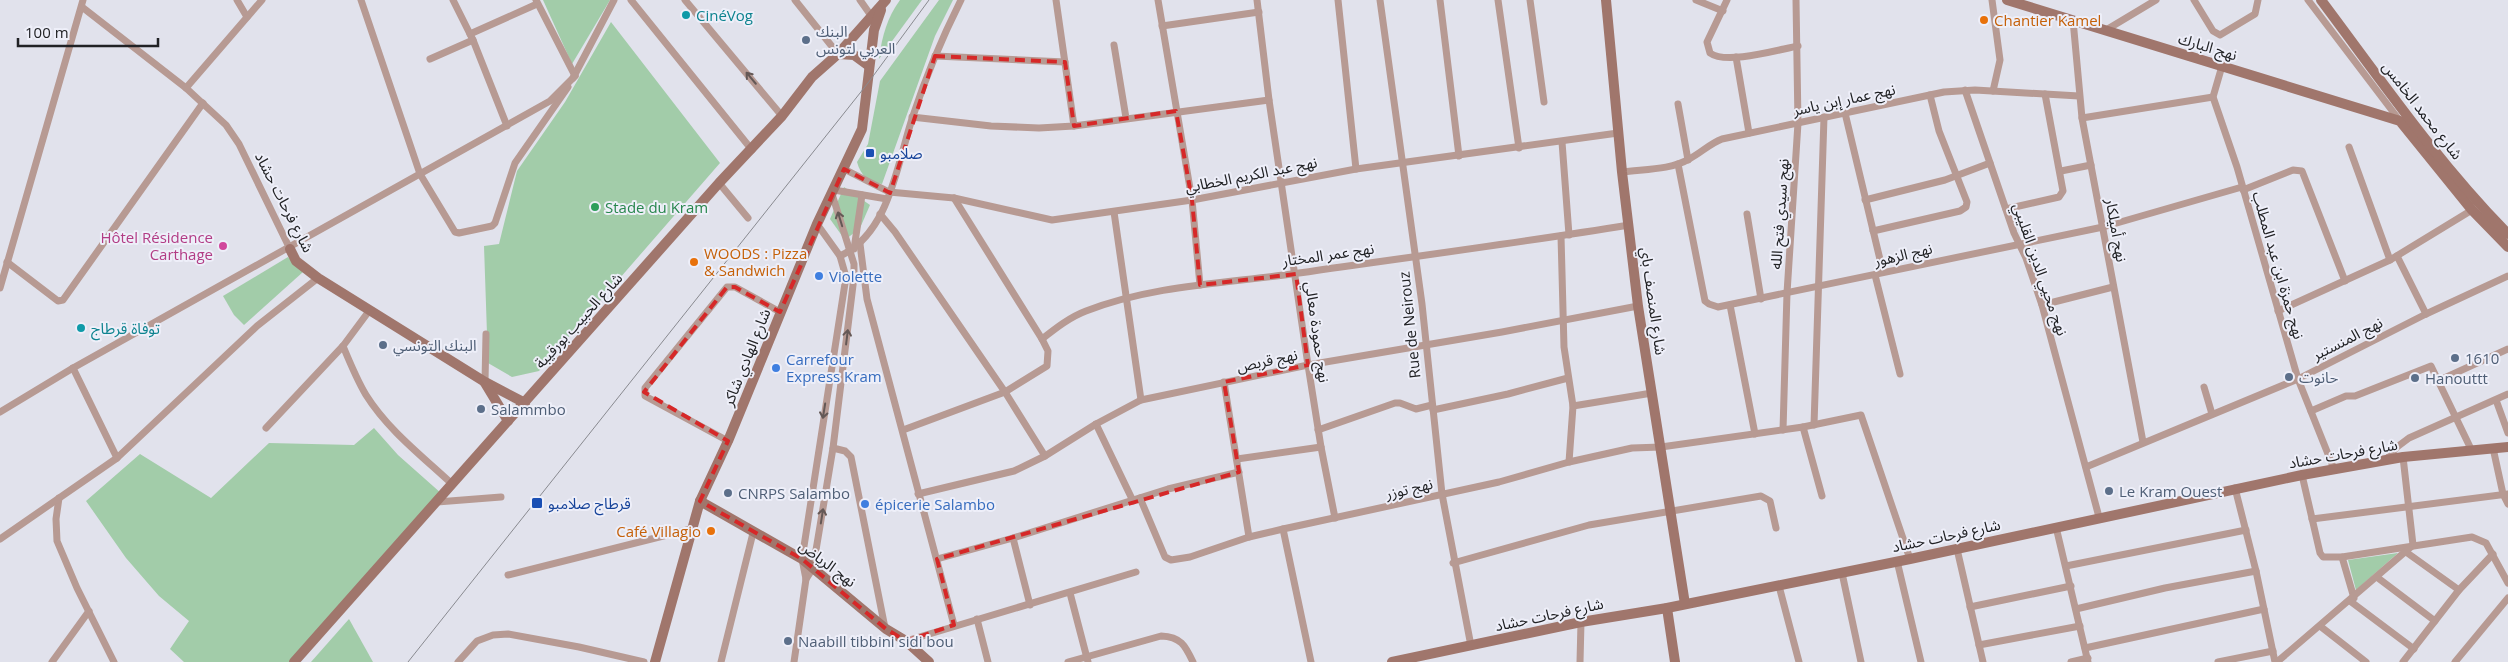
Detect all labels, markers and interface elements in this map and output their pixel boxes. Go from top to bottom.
place label: CinéVog [696,5,753,25]
marker: CinéVog [680,9,692,21]
place label: Chantier Kamel [1994,10,2101,30]
marker: Chantier Kamel [1978,14,1990,26]
scale bar [18,15,158,47]
place label: البنك العربي لتونس [816,21,895,60]
text: 100 m [25,22,69,42]
street label: نهج البارك [2175,28,2240,67]
marker: البنك العربي لتونس [800,34,812,46]
street label: شارع محمد الخامس [2376,57,2468,165]
one-way arrow [745,72,756,85]
street label: نهج عمار إبن ياسر [1790,78,1898,123]
place label: صلامبو [880,143,923,163]
marker: صلامبو [864,147,876,159]
street label: شارع فرحات حشاد [248,148,319,257]
street label: نهج عبد الكريم الخطابي [1183,151,1319,200]
street label: نهج سيدي فتح الله [1765,158,1796,270]
street label: نهج حمزة ابن عبد المطلب [2245,189,2310,342]
street label: نهج أميلكار [2098,196,2132,264]
place label: Stade du Kram [605,197,708,217]
street label: نهج محيي الدين القليبي [2006,200,2073,339]
marker: Stade du Kram [589,201,601,213]
one-way arrow [835,211,844,227]
place label: Hôtel Résidence Carthage [100,227,213,264]
street label: نهج عمر المختار [1280,238,1376,273]
street label: نهج الزهور [1871,238,1935,274]
marker: Hôtel Résidence Carthage [217,240,229,252]
place label: WOODS : Pizza & Sandwich [704,243,807,280]
street label: شارع المنصف باي [1634,246,1672,357]
marker: WOODS : Pizza & Sandwich [688,256,700,268]
place label: Violette [829,266,882,286]
street label: شارع الحبيب بورقيبة [530,268,629,374]
marker: Violette [813,270,825,282]
street label: Rue de Neirouz [1393,271,1425,379]
street label: نهج حمودة معالي [1298,280,1335,384]
street label: شارع الهادي شاكر [717,305,777,411]
street label: نهج المنستير [2308,312,2387,367]
place label: توفاة قرطاج [91,318,160,341]
marker: توفاة قرطاج [75,322,87,334]
one-way arrow [842,330,852,346]
place label: البنك التونسي [393,335,476,357]
marker: البنك التونسي [377,339,389,351]
street label: نهج قربص [1235,344,1300,379]
place label: 1610 [2465,348,2499,368]
place label: Carrefour Express Kram [786,349,882,386]
marker: 1610 [2449,352,2461,364]
marker: Carrefour Express Kram [770,362,782,374]
place label: حانوت [2299,367,2338,387]
place label: Hanouttt [2425,368,2488,388]
marker: حانوت [2283,371,2295,383]
marker: Hanouttt [2409,372,2421,384]
place label: Salammbo [491,399,566,419]
marker: Salammbo [475,403,487,415]
one-way arrow [819,403,829,419]
street label: شارع فرحات حشاد [2287,434,2400,475]
street label: نهج توزر [1382,473,1435,506]
place label: Le Kram Ouest [2119,481,2222,501]
place label: CNRPS Salambo [738,483,850,503]
marker: Le Kram Ouest [2103,485,2115,497]
marker: CNRPS Salambo [722,487,734,499]
place label: قرطاج صلامبو [548,493,631,516]
place label: épicerie Salambo [875,494,995,514]
marker: قرطاج صلامبو [530,496,544,510]
marker: épicerie Salambo [859,498,871,510]
one-way arrow [817,508,827,524]
street label: شارع فرحات حشاد [1890,514,2003,559]
place label: Café Villagio [616,521,701,541]
marker: Café Villagio [705,525,717,537]
street label: نهج الرياض [794,535,861,593]
street label: شارع فرحات حشاد [1493,593,1606,638]
place label: Naabill tibbini sidi bou [798,631,954,651]
marker: Naabill tibbini sidi bou [782,635,794,647]

